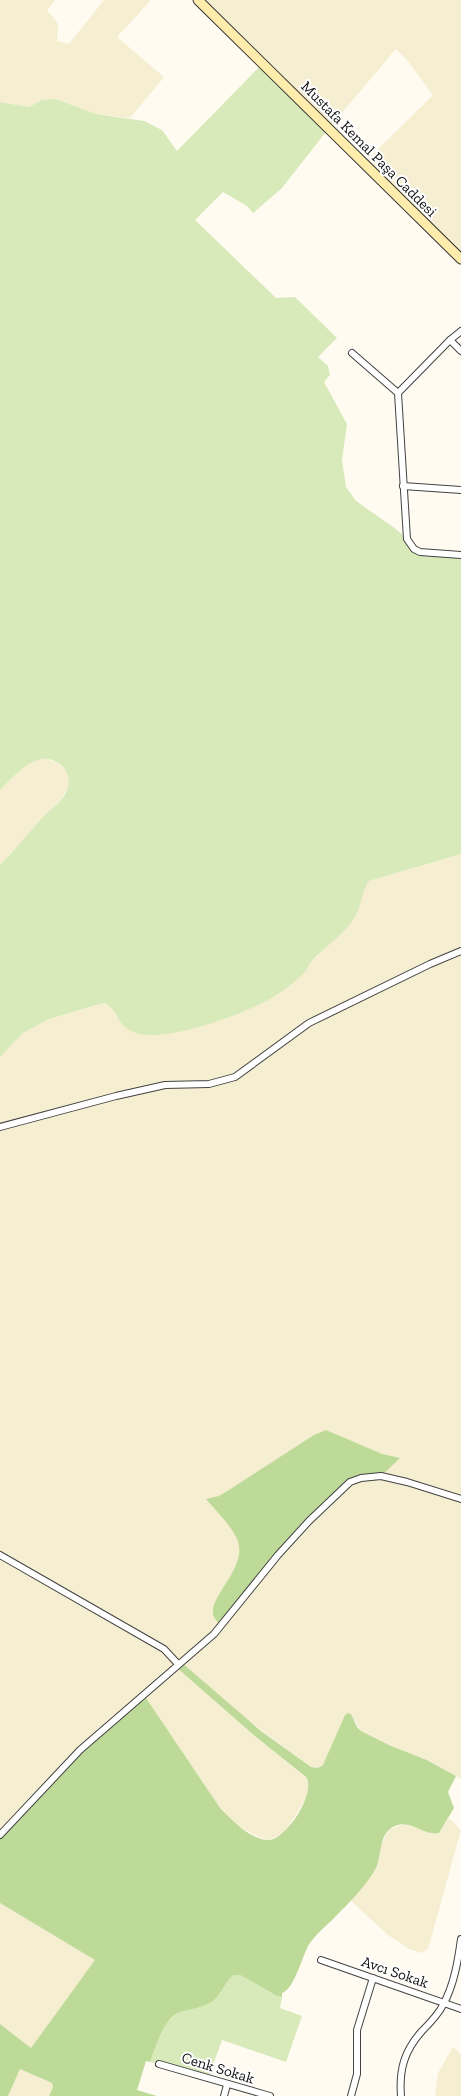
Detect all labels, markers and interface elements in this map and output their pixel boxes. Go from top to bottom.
street label: Mustafa Kemal Paşa Caddesi [297,77,441,221]
street label: Avcı Sokak [359,1952,431,1992]
street label: Cenk Sokak [179,2048,257,2088]

